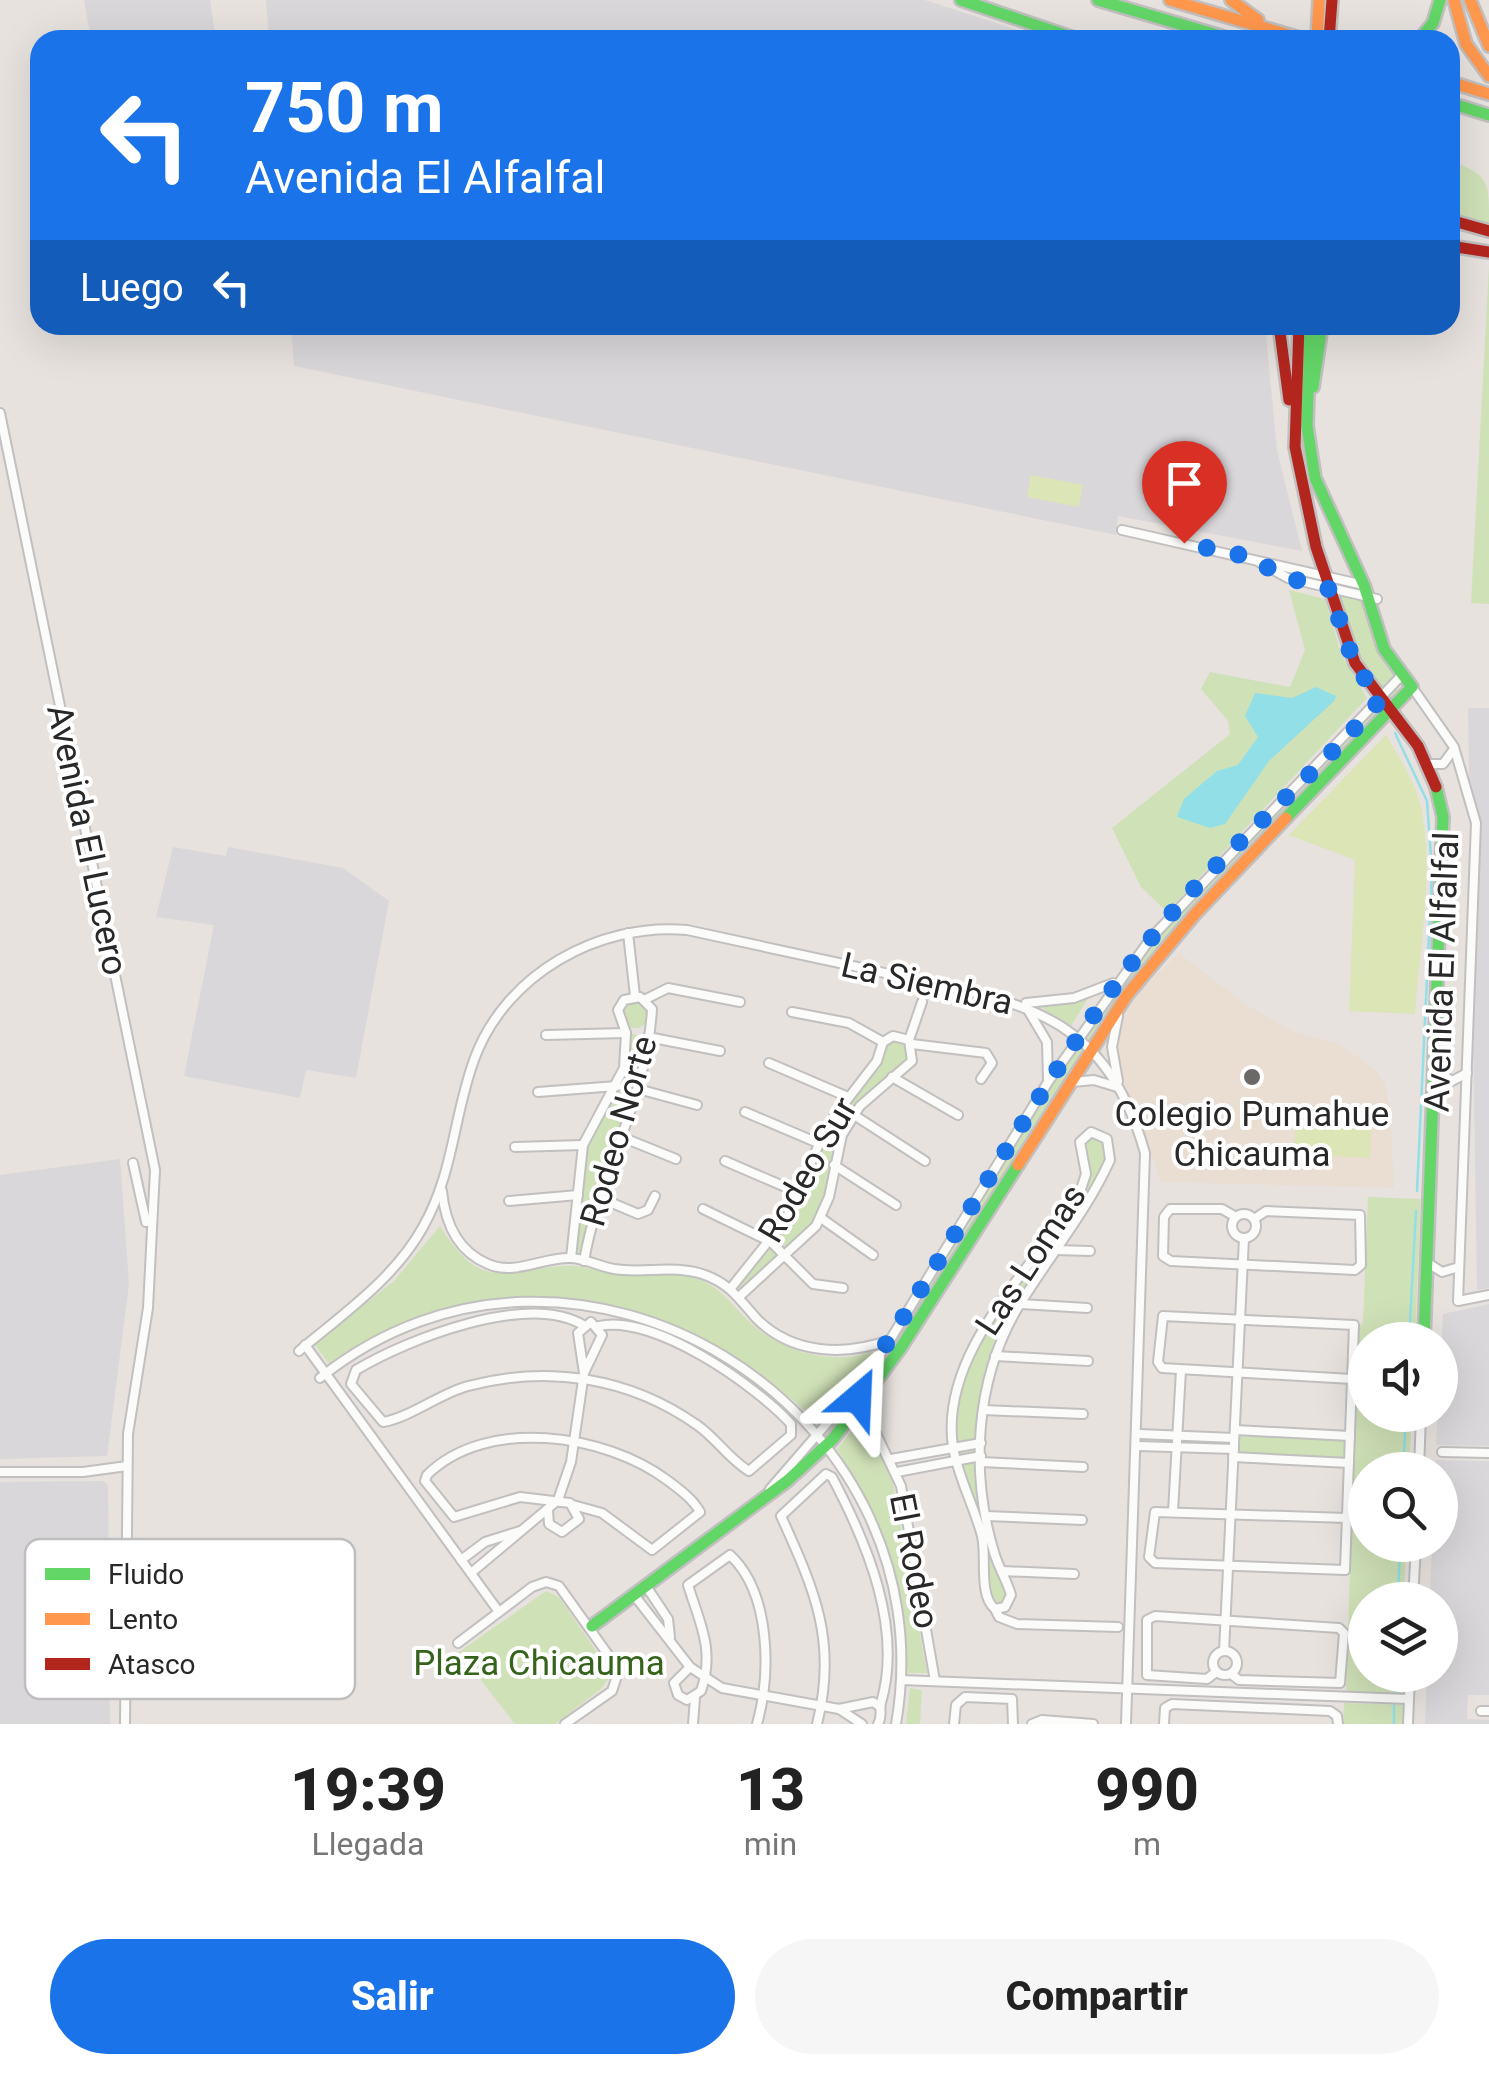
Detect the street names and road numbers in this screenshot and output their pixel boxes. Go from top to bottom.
street label: Avenida El Lucero [38,701,136,979]
street label: Avenida El Alfalfal [1417,831,1467,1113]
street label: La Siembra [837,944,1017,1024]
street label: Rodeo Norte [572,1031,666,1231]
street label: Rodeo Sur [750,1090,866,1250]
street label: Las Lomas [967,1177,1095,1343]
street label: El Rodeo [881,1490,947,1632]

